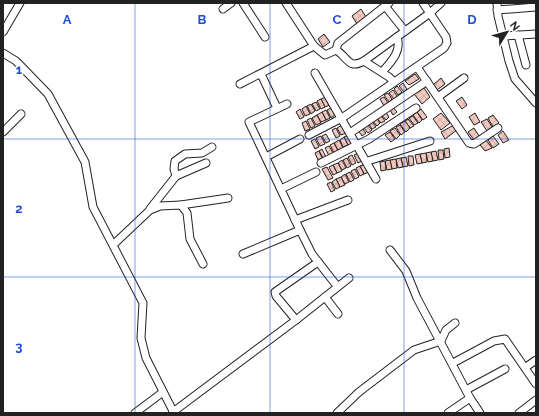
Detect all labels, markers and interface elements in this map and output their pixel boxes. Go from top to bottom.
text: A [63,12,72,27]
text: B [198,12,207,27]
text: C [333,12,342,27]
text: D [467,12,477,27]
north arrow [487,12,527,52]
text: N [507,19,522,34]
text: 1 [16,62,23,77]
text: 2 [15,201,23,216]
text: 3 [15,339,23,354]

